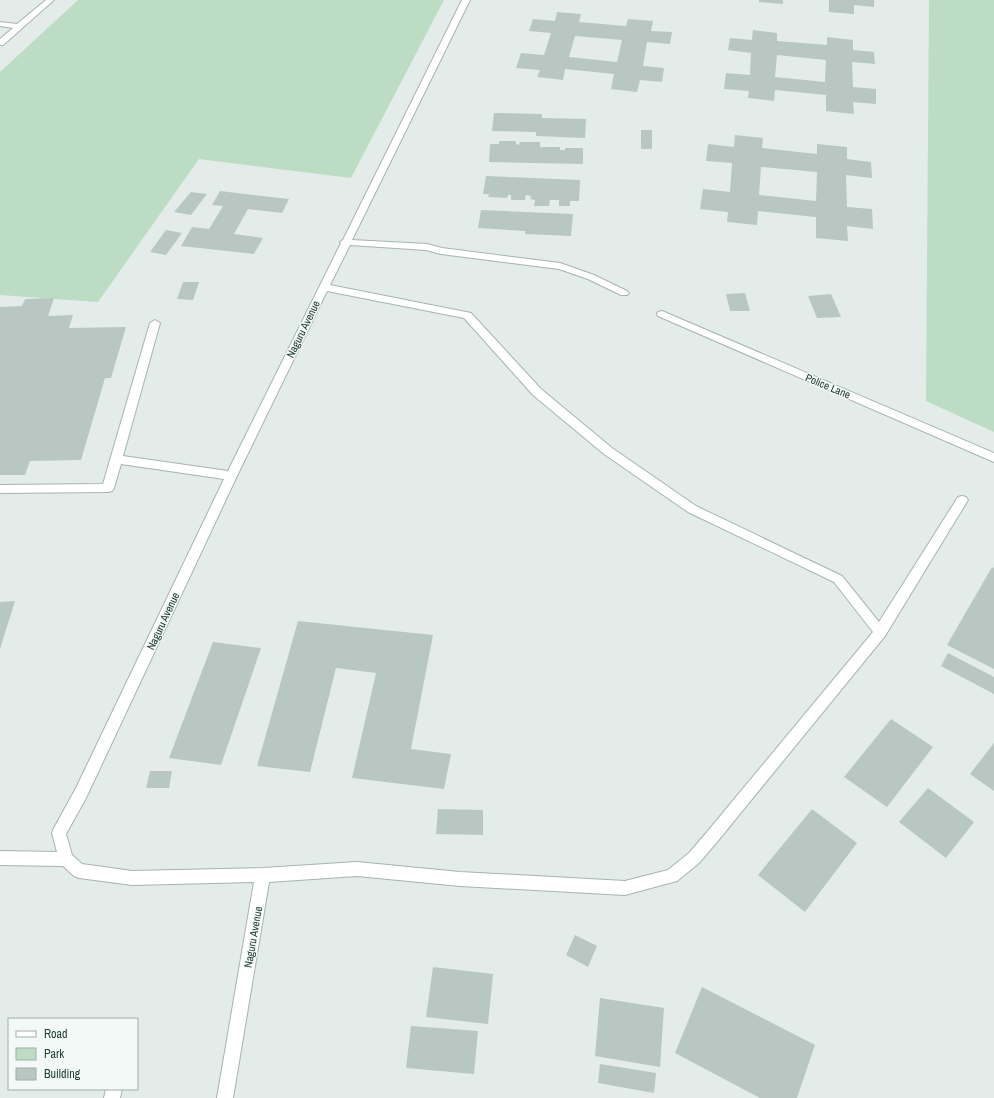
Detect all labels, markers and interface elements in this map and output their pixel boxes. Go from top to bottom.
street label: Naguru Avenue [283,298,323,360]
street label: Police Lane [803,370,853,402]
street label: Naguru Avenue [144,590,182,652]
street label: Naguru Avenue [241,905,265,969]
legend [8,1018,138,1090]
text: Road [44,1026,68,1042]
text: Park [44,1046,64,1062]
text: Building [44,1066,81,1082]

